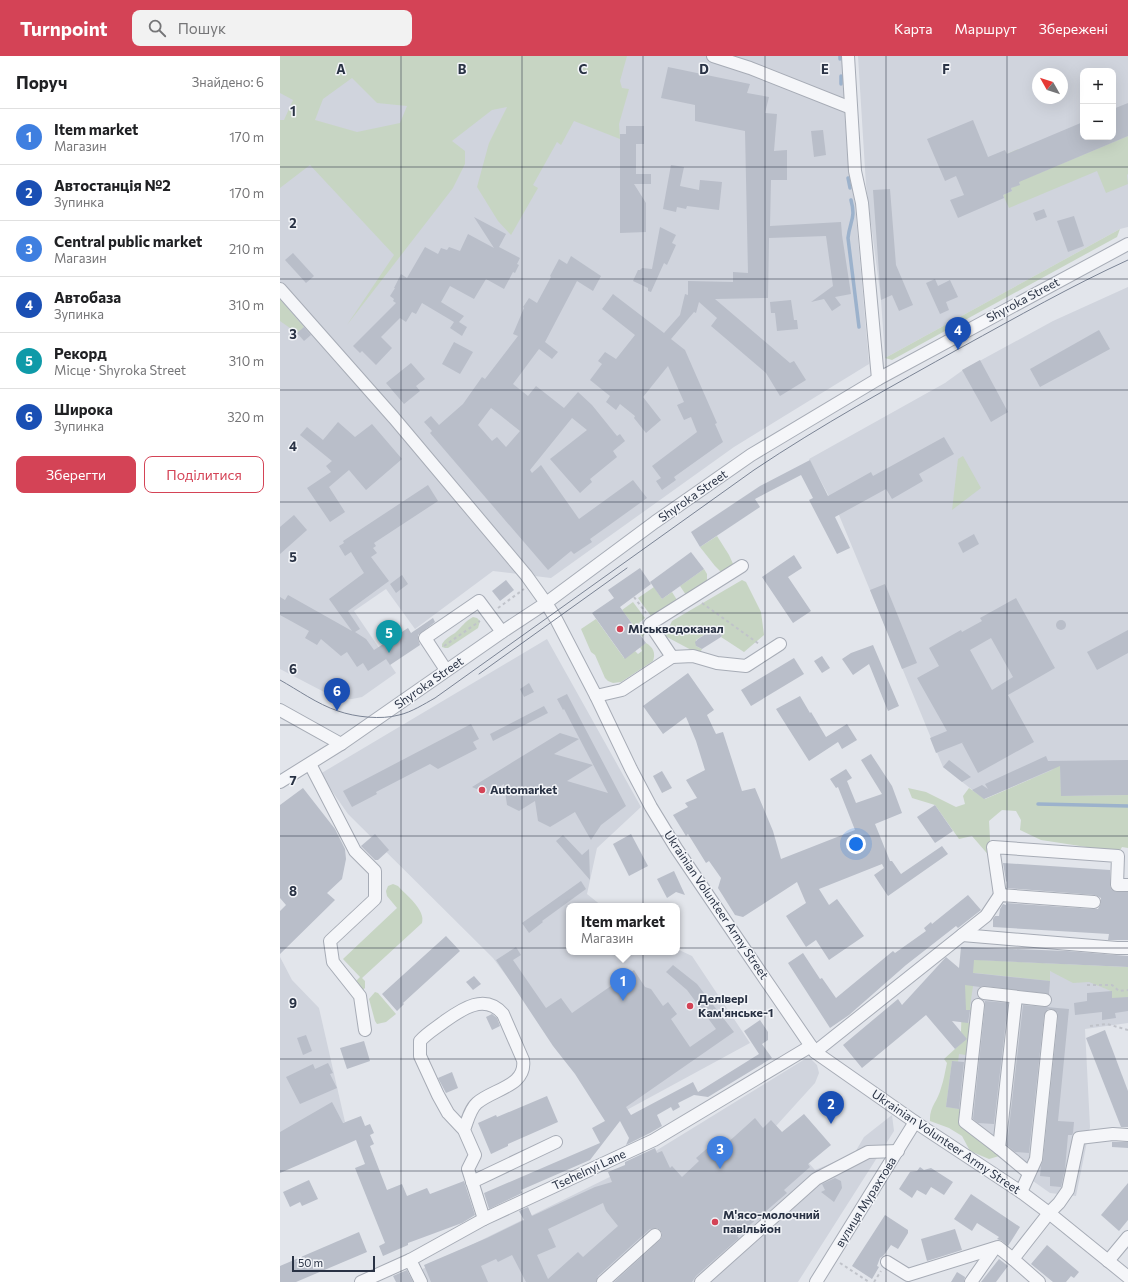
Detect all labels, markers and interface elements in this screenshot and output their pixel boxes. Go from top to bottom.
search box [132,10,412,46]
text: Turnpoint [20,17,108,40]
icon: search [146,17,168,39]
text: Пошук [178,19,226,37]
text: Карта [894,20,933,37]
text: Маршрут [955,20,1017,37]
text: Збережені [1039,20,1108,37]
text: A [336,61,346,77]
text: B [458,61,467,77]
text: C [579,61,588,77]
text: D [699,61,709,77]
text: E [821,61,829,77]
text: F [942,61,950,77]
north arrow [1032,68,1068,104]
map controls [1080,68,1116,140]
button: + [1080,68,1116,104]
text: Поруч [16,72,67,93]
text: Знайдено: 6 [192,74,264,90]
text: 1 [290,103,296,119]
button: − [1080,104,1116,140]
text: Item market [54,120,138,138]
text: 1 [26,129,32,145]
text: 170 m [229,129,264,145]
text: Магазин [54,138,107,154]
text: Автостанція №2 [54,176,171,194]
text: 2 [25,185,33,201]
text: 170 m [229,185,264,201]
text: Зупинка [54,194,104,210]
text: 2 [289,215,297,231]
text: Central public market [54,232,202,250]
text: 3 [25,241,33,257]
text: 210 m [229,241,264,257]
text: Магазин [54,250,107,266]
street label: Shyroka Street [984,274,1062,324]
text: Автобаза [54,288,121,306]
text: 4 [25,297,33,313]
text: 310 m [229,297,264,313]
text: Зупинка [54,306,104,322]
pin: 4 [945,317,971,350]
text: 3 [289,326,297,342]
text: Рекорд [54,344,107,362]
text: 5 [25,353,33,369]
text: 310 m [229,353,264,369]
text: Місце · Shyroka Street [54,362,186,378]
text: Широка [54,400,113,418]
text: 6 [25,409,33,425]
text: 320 m [227,409,264,425]
text: Зупинка [54,418,104,434]
text: 4 [289,438,297,454]
button: Зберегти [16,456,136,493]
button: Поділитися [144,456,264,493]
street label: Shyroka Street [655,466,730,524]
text: 5 [289,549,297,565]
pin: 5 [376,620,402,653]
place label: Міськводоканал [628,621,724,635]
marker: Міськводоканал [615,624,625,634]
street label: Shyroka Street [391,653,466,711]
text: 6 [289,661,297,677]
pin: 6 [324,678,350,711]
text: 7 [289,772,297,788]
place label: Automarket [490,782,557,796]
marker: Automarket [477,785,487,795]
street label: Ukrainian Volunteer Army Street [662,827,772,982]
your location [846,834,866,854]
text: 8 [289,883,297,899]
popup [566,903,680,955]
text: Item market [581,912,665,930]
text: Магазин [581,930,633,946]
pin: 1 [610,968,636,1001]
place label: Делівері Кам'янське-1 [698,991,773,1019]
text: 9 [289,995,297,1011]
marker: Делівері Кам'янське-1 [685,1001,695,1011]
street label: Ukrainian Volunteer Army Street [870,1086,1024,1196]
pin: 2 [818,1091,844,1124]
pin: 3 [707,1136,733,1169]
street label: Tsehelnyi Lane [550,1146,628,1192]
street label: вулиця Мурахтова [832,1154,899,1249]
place label: М'ясо-молочний павільйон [723,1207,820,1235]
marker: М'ясо-молочний павільйон [710,1217,720,1227]
scale bar [292,1254,375,1273]
text: 50 m [298,1256,323,1269]

